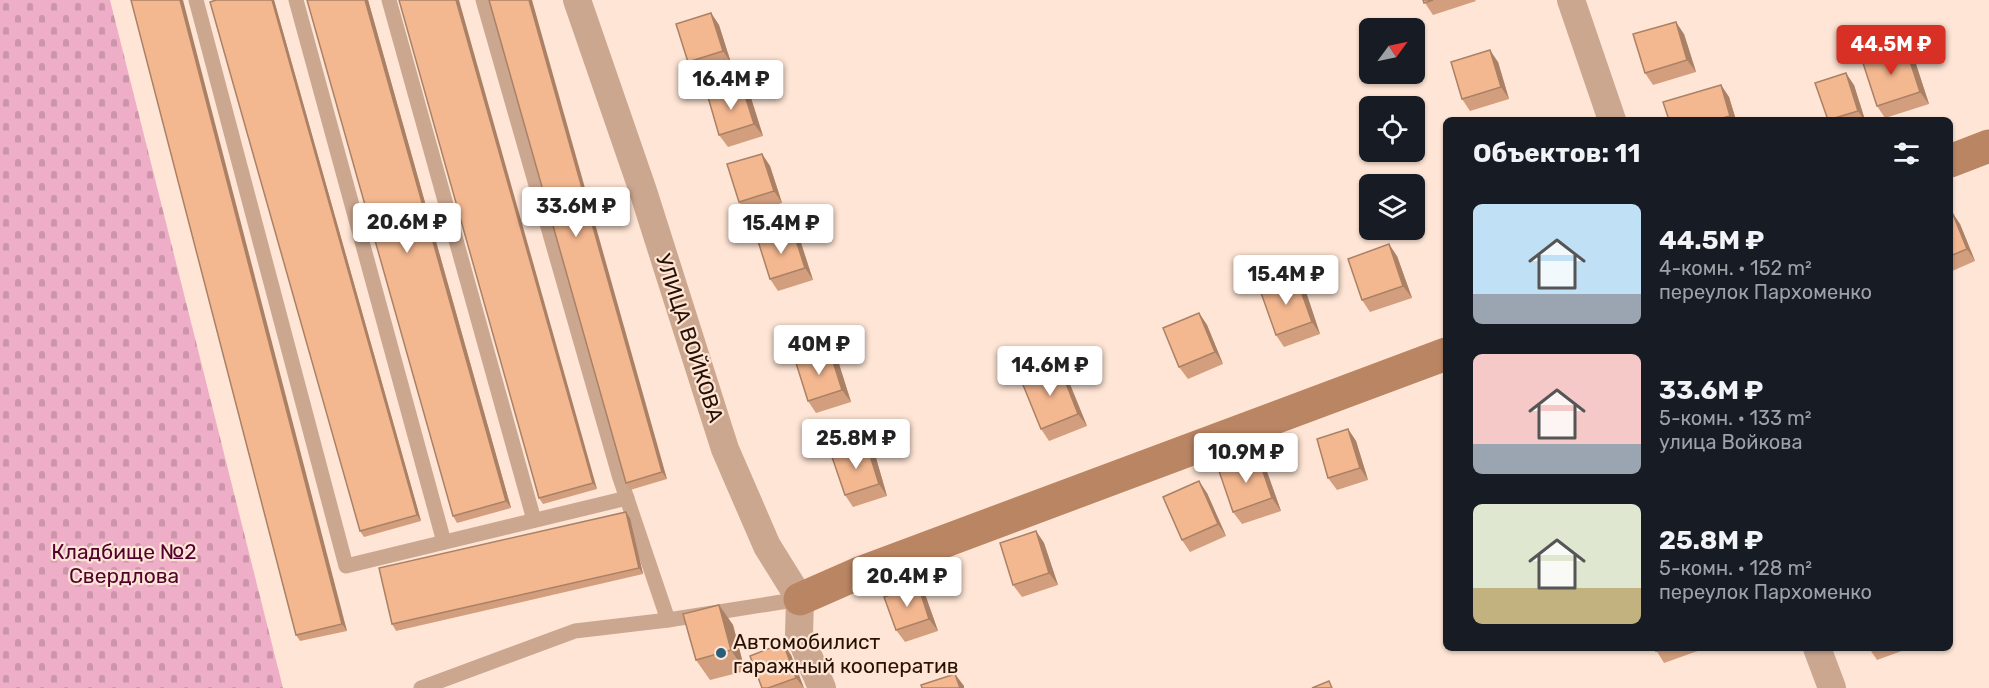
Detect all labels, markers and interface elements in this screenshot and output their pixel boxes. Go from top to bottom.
north arrow [1359,18,1425,84]
map controls [1359,18,1425,240]
pin: 44.5M ₽ [1836,25,1946,76]
text: 44.5M ₽ [1850,32,1932,56]
pin: 16.4M ₽ [676,60,786,111]
text: 16.4M ₽ [692,67,770,91]
button: locate [1359,96,1425,162]
icon: filters [1890,137,1923,170]
text: Объектов: 11 [1473,138,1640,169]
button: layers [1359,174,1425,240]
pin: 33.6M ₽ [521,187,631,238]
text: 33.6M ₽ [536,194,616,218]
pin: 20.6M ₽ [352,203,462,254]
pin: 15.4M ₽ [726,204,836,255]
text: 20.6M ₽ [367,210,447,234]
text: 15.4M ₽ [742,211,820,235]
text: 44.5M ₽ [1659,225,1764,256]
icon: home [1521,228,1593,300]
street label: УЛИЦА ВОЙКОВА [651,251,729,425]
pin: 15.4M ₽ [1231,255,1341,306]
text: 4-комн. · 152 m² [1659,256,1812,280]
text: 15.4M ₽ [1247,262,1325,286]
text: переулок Пархоменко [1659,280,1872,304]
pin: 40M ₽ [777,325,861,376]
text: 40M ₽ [788,332,850,356]
pin: 14.6M ₽ [995,346,1105,397]
text: 14.6M ₽ [1011,353,1089,377]
text: 33.6M ₽ [1659,375,1763,406]
icon: home [1521,378,1593,450]
text: 5-комн. · 133 m² [1659,406,1812,430]
pin: 25.8M ₽ [801,419,911,470]
text: 25.8M ₽ [816,426,896,450]
text: улица Войкова [1659,430,1802,454]
pin: 10.9M ₽ [1191,433,1301,484]
text: 10.9M ₽ [1208,440,1284,464]
text: 25.8M ₽ [1659,525,1763,556]
icon: home [1521,528,1593,600]
park label: Кладбище №2 Свердлова [51,539,197,588]
text: 5-комн. · 128 m² [1659,556,1812,580]
pin: 20.4M ₽ [852,557,962,608]
text: 20.4M ₽ [867,564,947,588]
text: переулок Пархоменко [1659,580,1872,604]
place label: Автомобилист гаражный кооператив [733,629,959,678]
marker: Автомобилист гаражный кооператив [714,646,728,660]

